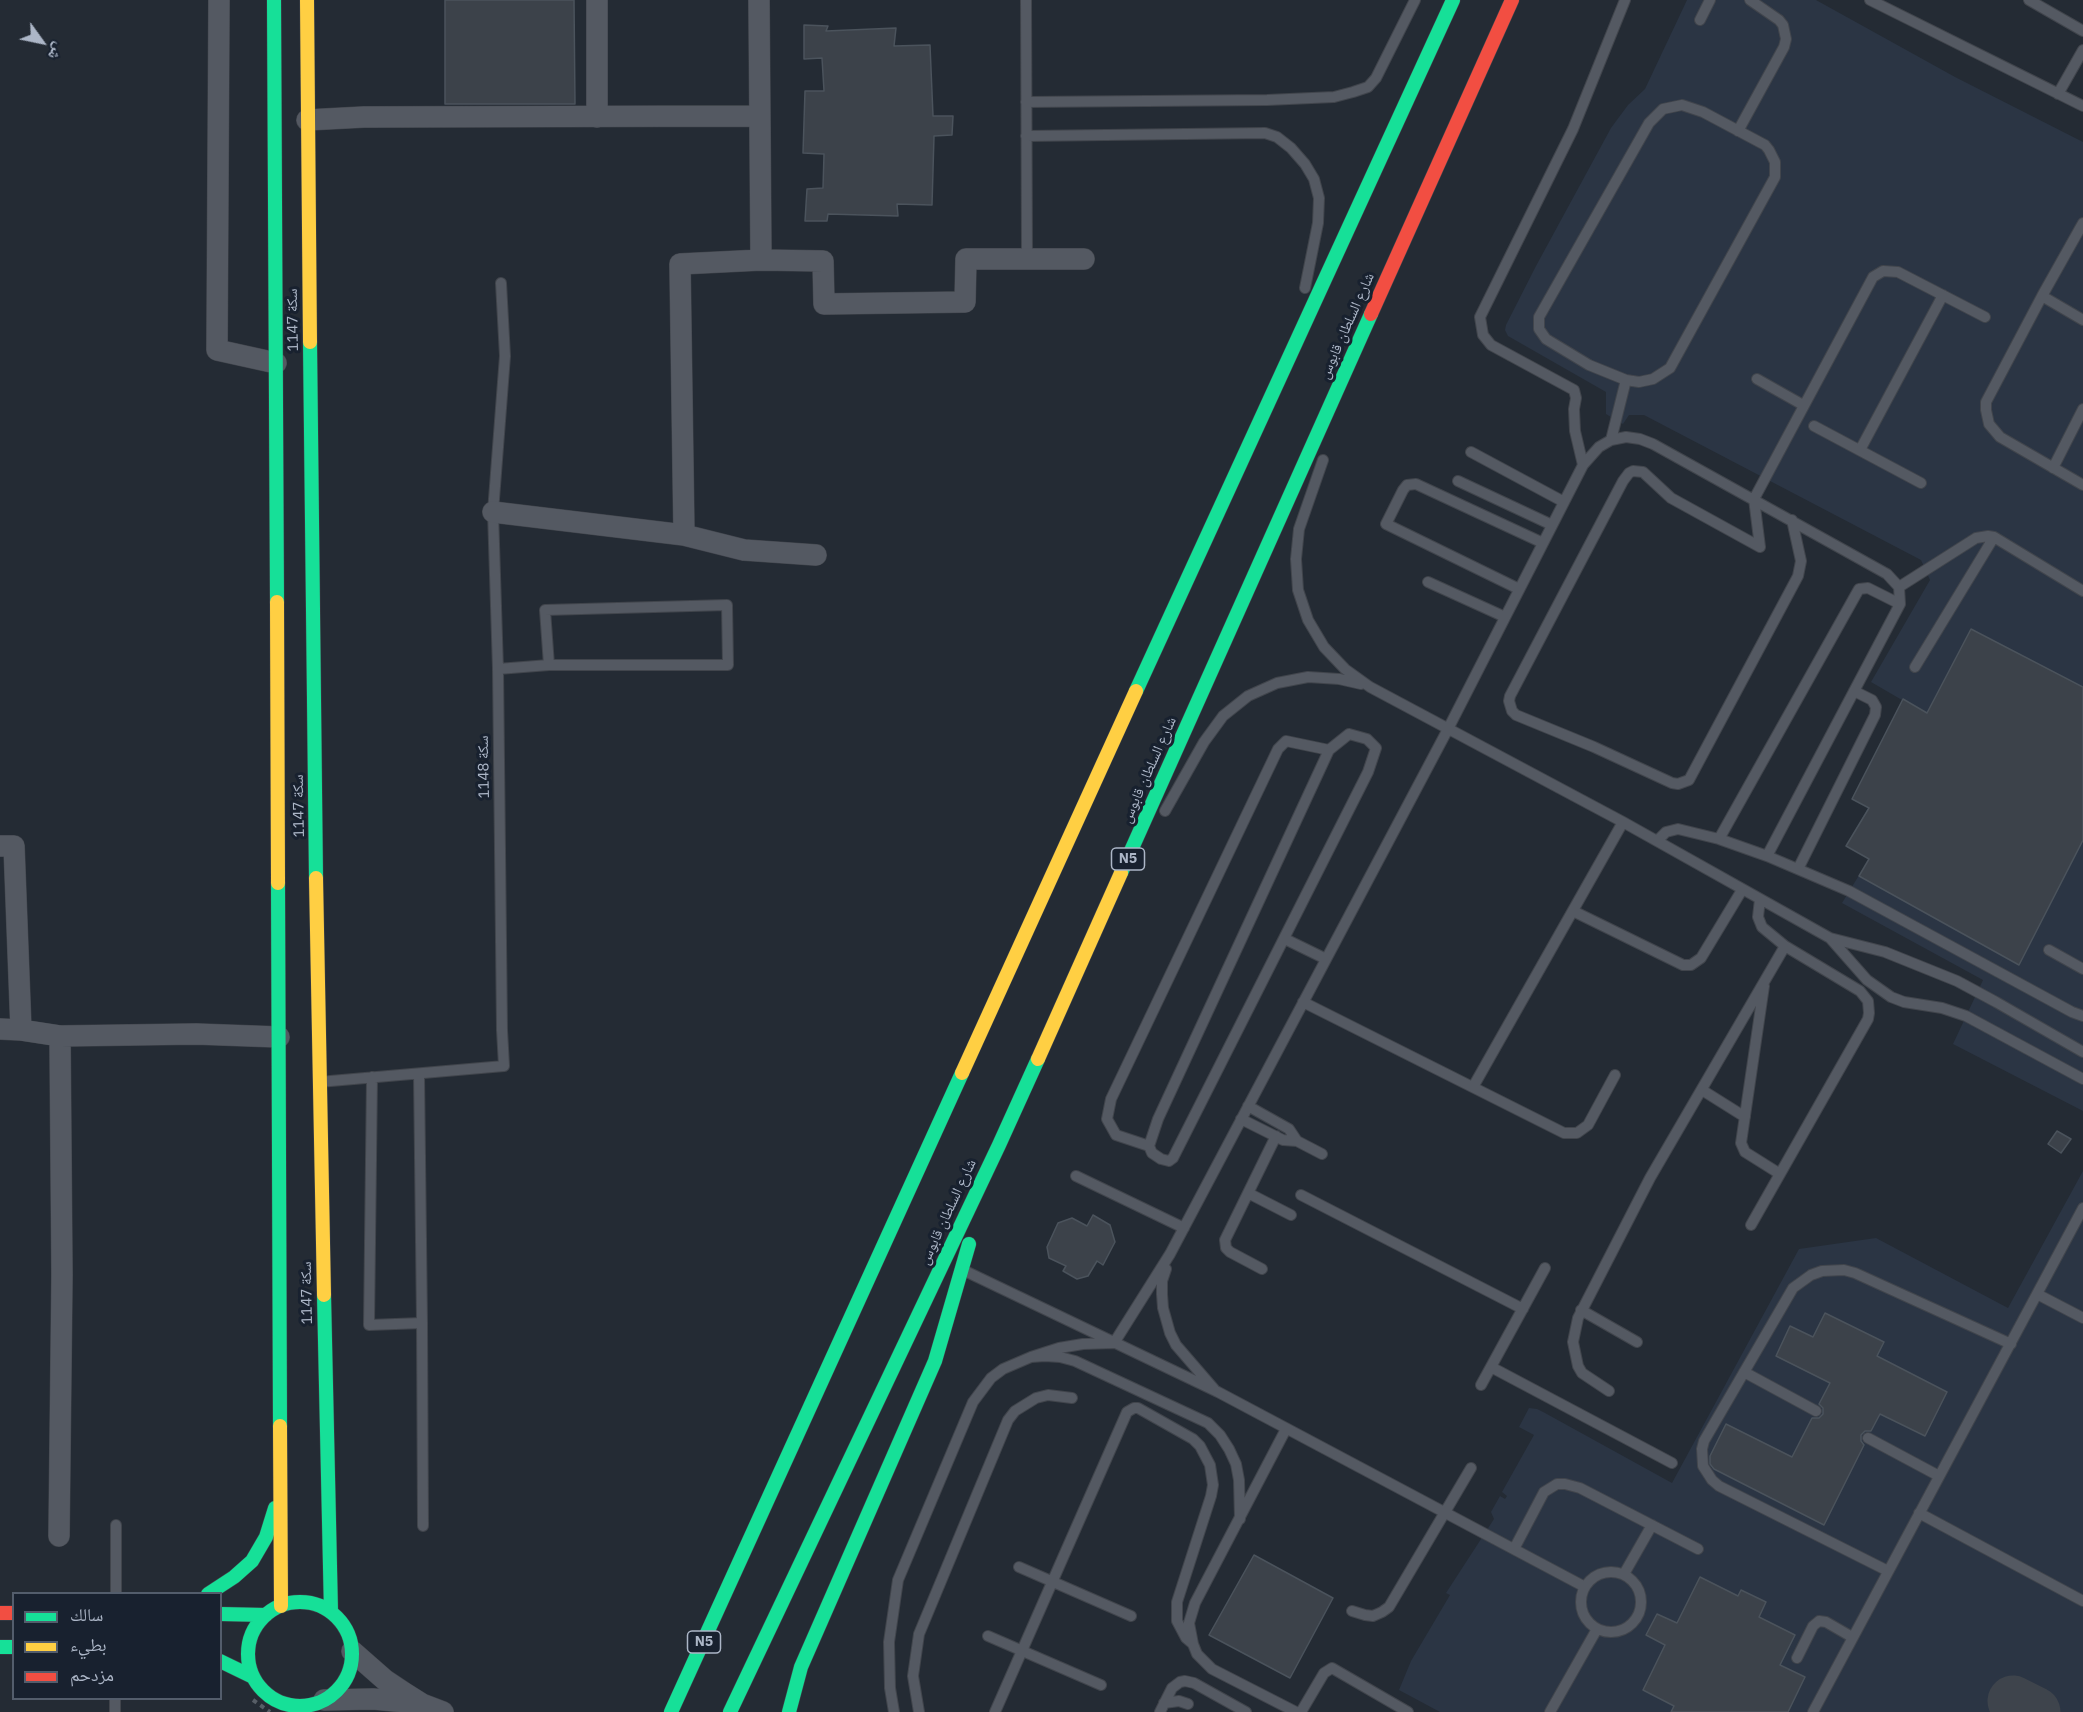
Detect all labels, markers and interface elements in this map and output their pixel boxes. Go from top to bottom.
north arrow [12,12,72,72]
text: ش [44,39,70,64]
street label: شارع السلطان قابوس [1316,270,1378,382]
street label: سكة 1147 [283,288,303,352]
street label: شارع السلطان قابوس [1118,714,1180,826]
street label: سكة 1148 [474,735,494,799]
street label: سكة 1147 [289,774,309,838]
road number: N5 [1112,848,1144,870]
street label: شارع السلطان قابوس [916,1156,980,1268]
street label: سكة 1147 [297,1261,317,1325]
legend [12,1592,222,1700]
text: سالك [70,1603,103,1626]
road number: N5 [688,1631,720,1653]
text: بطيء [70,1633,107,1656]
text: مزدحم [70,1663,114,1686]

